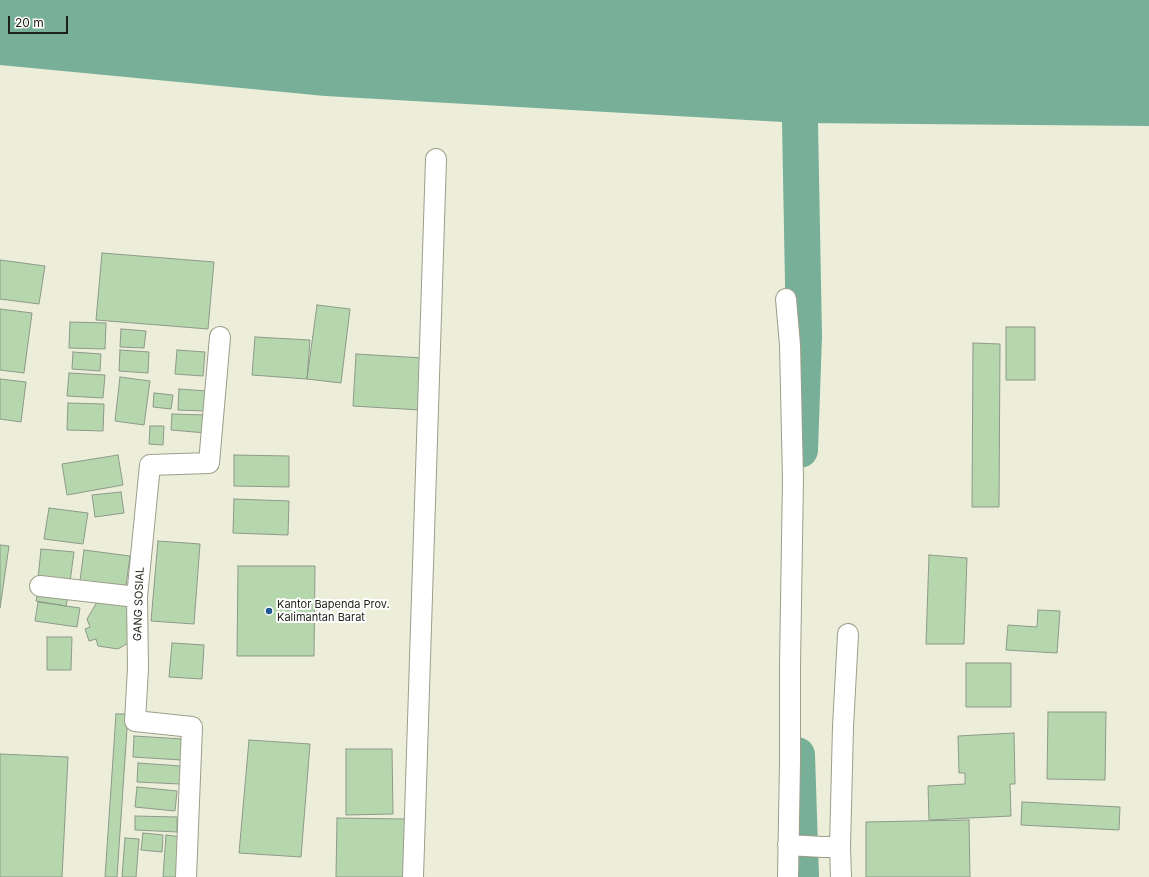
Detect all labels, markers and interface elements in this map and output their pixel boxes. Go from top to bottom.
scale bar [10,8,70,34]
text: 20 m [15,15,44,30]
street label: GANG SOSIAL [131,567,147,641]
place label: Kantor Bapenda Prov. Kalimantan Barat [277,598,390,624]
marker: Kantor Bapenda Prov. Kalimantan Barat [264,606,274,616]

